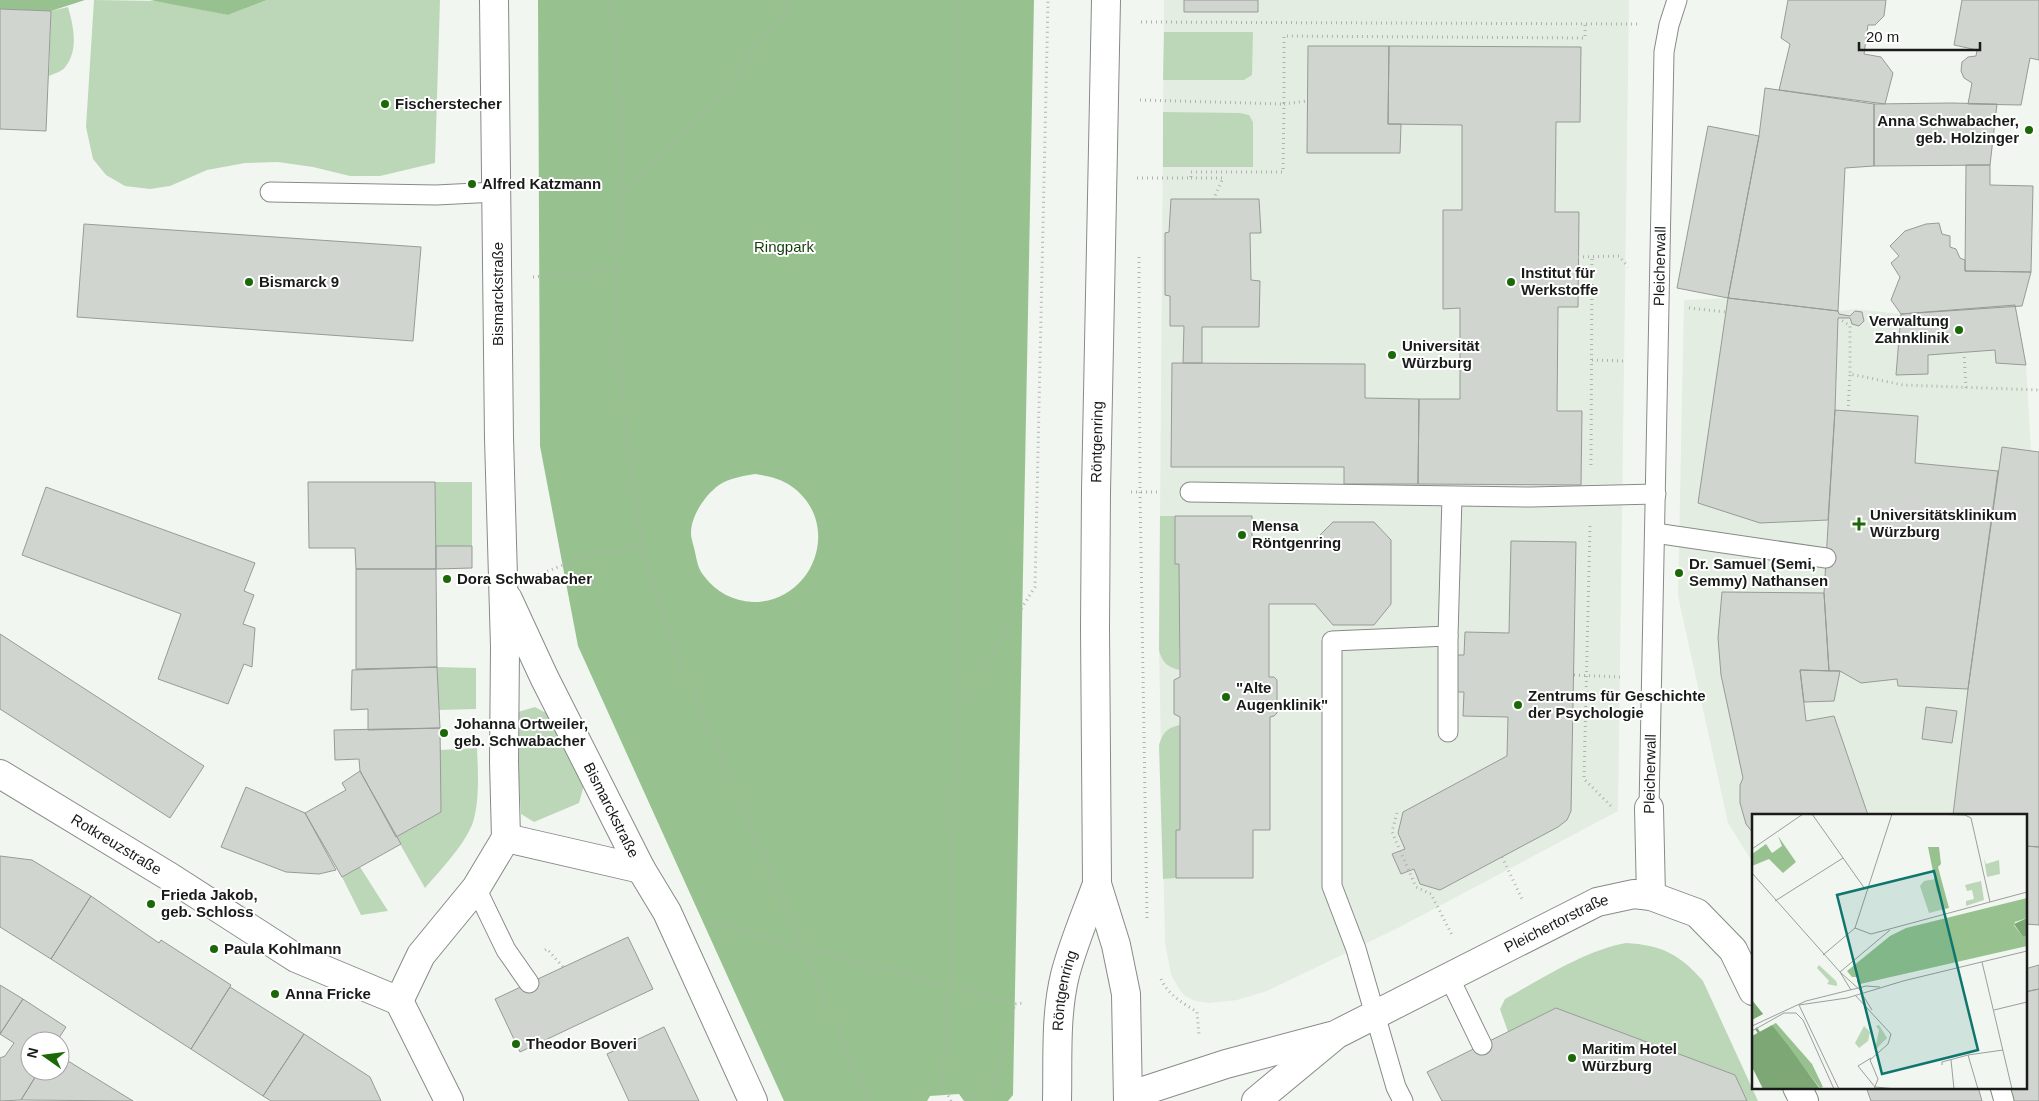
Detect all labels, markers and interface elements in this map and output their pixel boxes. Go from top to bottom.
scale bar [1859,20,1980,52]
text: 20 m [1866,28,1899,45]
place label: Fischerstecher [395,95,502,112]
marker: Fischerstecher [379,98,391,110]
place label: Anna Schwabacher, geb. Holzinger [1877,112,2019,146]
marker: Anna Schwabacher, geb. Holzinger [2023,124,2035,136]
place label: Alfred Katzmann [482,175,601,192]
marker: Alfred Katzmann [466,178,478,190]
street label: Pleicherwall [1650,226,1669,306]
park label: Ringpark [754,238,815,255]
street label: Bismarckstraße [489,242,506,346]
place label: Institut für Werkstoffe [1521,264,1598,298]
place label: Bismarck 9 [259,273,339,290]
marker: Bismarck 9 [243,276,255,288]
marker: Institut für Werkstoffe [1505,276,1517,288]
place label: Verwaltung Zahnklinik [1869,312,1950,346]
marker: Verwaltung Zahnklinik [1953,324,1965,336]
place label: Universität Würzburg [1402,337,1480,371]
marker: Universität Würzburg [1386,349,1398,361]
street label: Röntgenring [1087,401,1106,483]
place label: Universitätsklinikum Würzburg [1870,506,2017,540]
place label: Mensa Röntgenring [1252,517,1341,551]
marker: Universitätsklinikum Würzburg [1852,517,1866,531]
marker: Mensa Röntgenring [1236,529,1248,541]
place label: Dr. Samuel (Semi, Semmy) Nathansen [1689,555,1828,589]
marker: Dr. Samuel (Semi, Semmy) Nathansen [1673,567,1685,579]
place label: Dora Schwabacher [457,570,592,587]
marker: Dora Schwabacher [441,573,453,585]
place label: "Alte Augenklinik" [1236,679,1328,713]
place label: Zentrums für Geschichte der Psychologie [1528,687,1706,721]
marker: "Alte Augenklinik" [1220,691,1232,703]
marker: Zentrums für Geschichte der Psychologie [1512,699,1524,711]
place label: Johanna Ortweiler, geb. Schwabacher [454,715,588,749]
marker: Johanna Ortweiler, geb. Schwabacher [438,727,450,739]
street label: Pleicherwall [1640,734,1659,814]
street label: Bismarckstraße [581,759,643,860]
street label: Rotkreuzstraße [68,810,165,878]
inset map [1752,814,2026,1088]
place label: Frieda Jakob, geb. Schloss [161,886,258,920]
street label: Pleichertorstraße [1501,891,1610,956]
marker: Frieda Jakob, geb. Schloss [145,898,157,910]
place label: Paula Kohlmann [224,940,342,957]
marker: Paula Kohlmann [208,943,220,955]
street label: Röntgenring [1049,948,1080,1031]
place label: Anna Fricke [285,985,371,1002]
marker: Anna Fricke [269,988,281,1000]
north arrow [20,1031,70,1081]
place label: Theodor Boveri [526,1035,637,1052]
marker: Theodor Boveri [510,1038,522,1050]
place label: Maritim Hotel Würzburg [1582,1040,1677,1074]
text: N [23,1046,41,1060]
marker: Maritim Hotel Würzburg [1566,1052,1578,1064]

